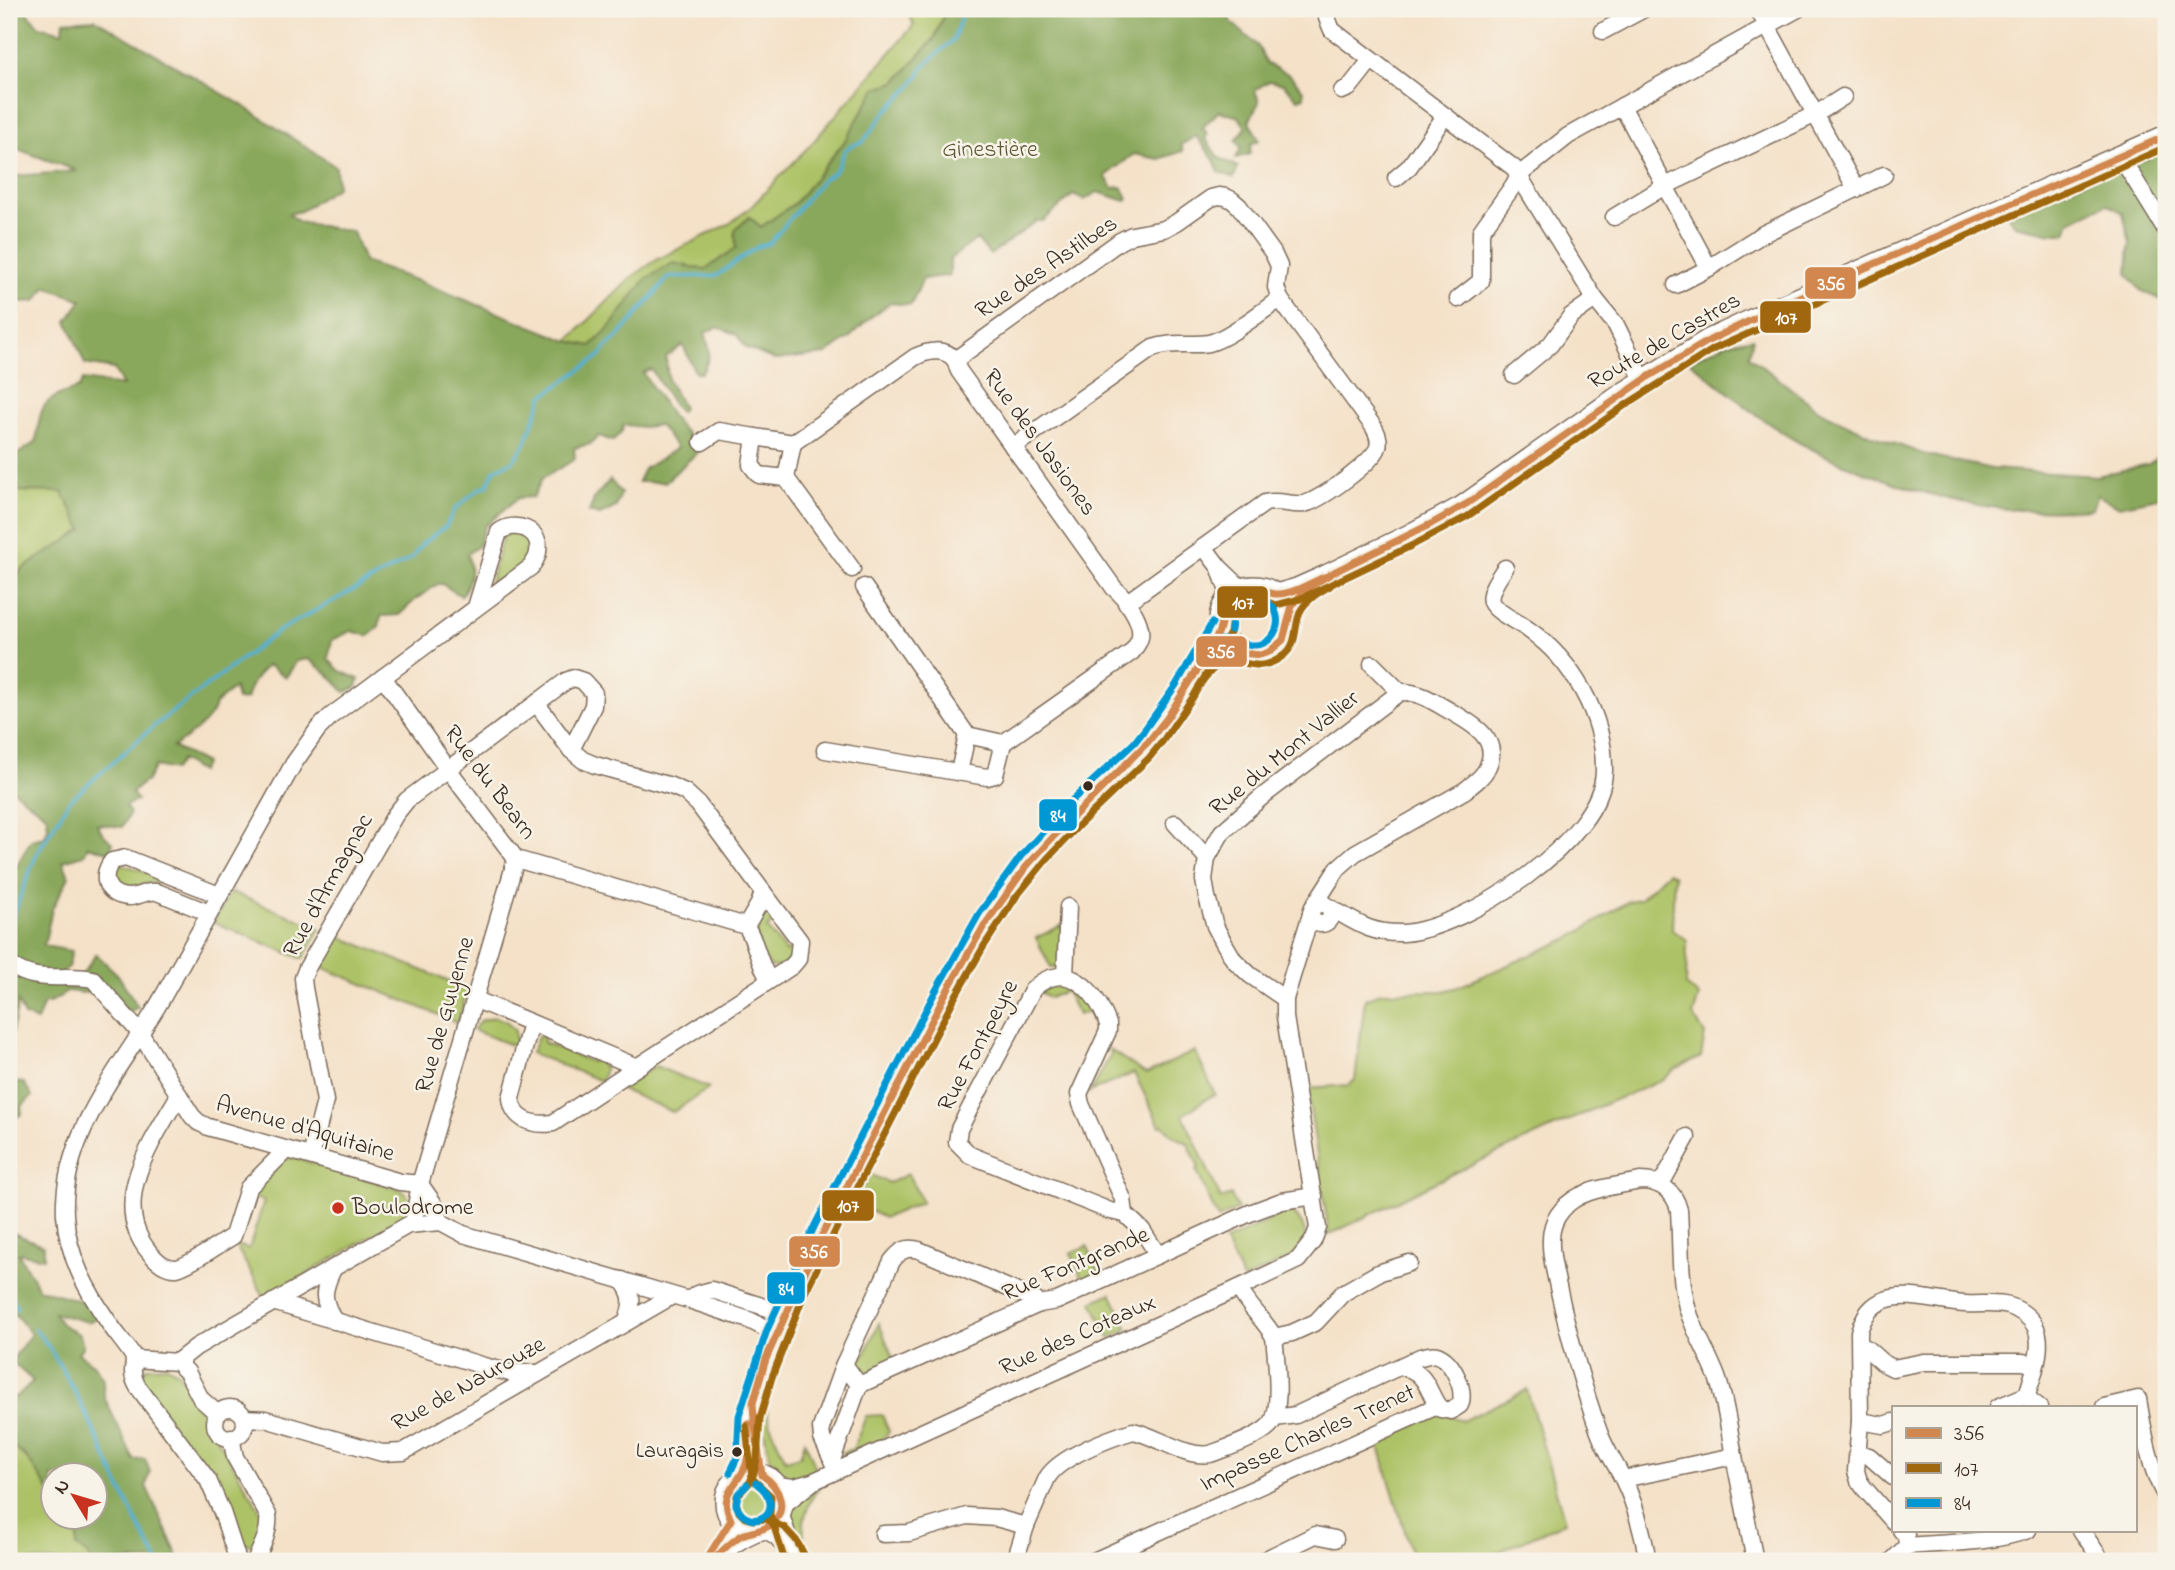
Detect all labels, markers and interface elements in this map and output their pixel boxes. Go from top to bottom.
park label: Ginestière [942,133,1038,168]
street label: Rue des Astilbes [969,207,1125,329]
line badge: 356 [1804,266,1857,300]
text: 356 [1816,272,1845,299]
street label: Route de Castres [1582,284,1748,400]
line badge: 107 [1759,300,1812,334]
text: 107 [1775,306,1797,333]
street label: Rue des Jasiones [974,362,1104,524]
line badge: 107 [1216,585,1269,619]
text: 107 [1232,591,1254,618]
line badge: 356 [1195,635,1248,668]
text: 356 [1206,640,1235,667]
street label: Rue du Mont Vallier [1202,682,1368,826]
street label: Rue du Bearn [434,718,544,848]
unlabelled marker [1081,779,1095,793]
line badge: 84 [1038,798,1078,832]
text: 84 [1050,804,1066,831]
street label: Rue d'Armagnac [275,807,383,964]
street label: Rue de Guyenne [407,932,486,1098]
street label: Rue Fontpeyre [930,974,1029,1119]
street label: Avenue d'Aquitaine [212,1088,399,1172]
line badge: 107 [821,1189,875,1222]
place label: Boulodrome [351,1191,474,1226]
text: 107 [837,1194,859,1221]
marker: Boulodrome [330,1200,346,1216]
street label: Rue Fontgrande [997,1218,1155,1312]
line badge: 356 [788,1235,841,1268]
text: 356 [799,1240,828,1267]
line badge: 84 [766,1271,806,1305]
text: 84 [778,1277,794,1304]
street label: Rue des Coteaux [994,1286,1162,1386]
street label: Rue de Naurouze [386,1328,553,1442]
street label: Impasse Charles Trenet [1195,1376,1421,1502]
legend [1892,1406,2136,1532]
text: 356 [1954,1420,1984,1450]
place label: Lauragais [636,1436,724,1469]
marker: Lauragais [730,1445,744,1459]
text: 107 [1954,1456,1979,1486]
north arrow [38,1462,108,1532]
text: N [48,1474,77,1500]
text: 84 [1954,1490,1971,1520]

